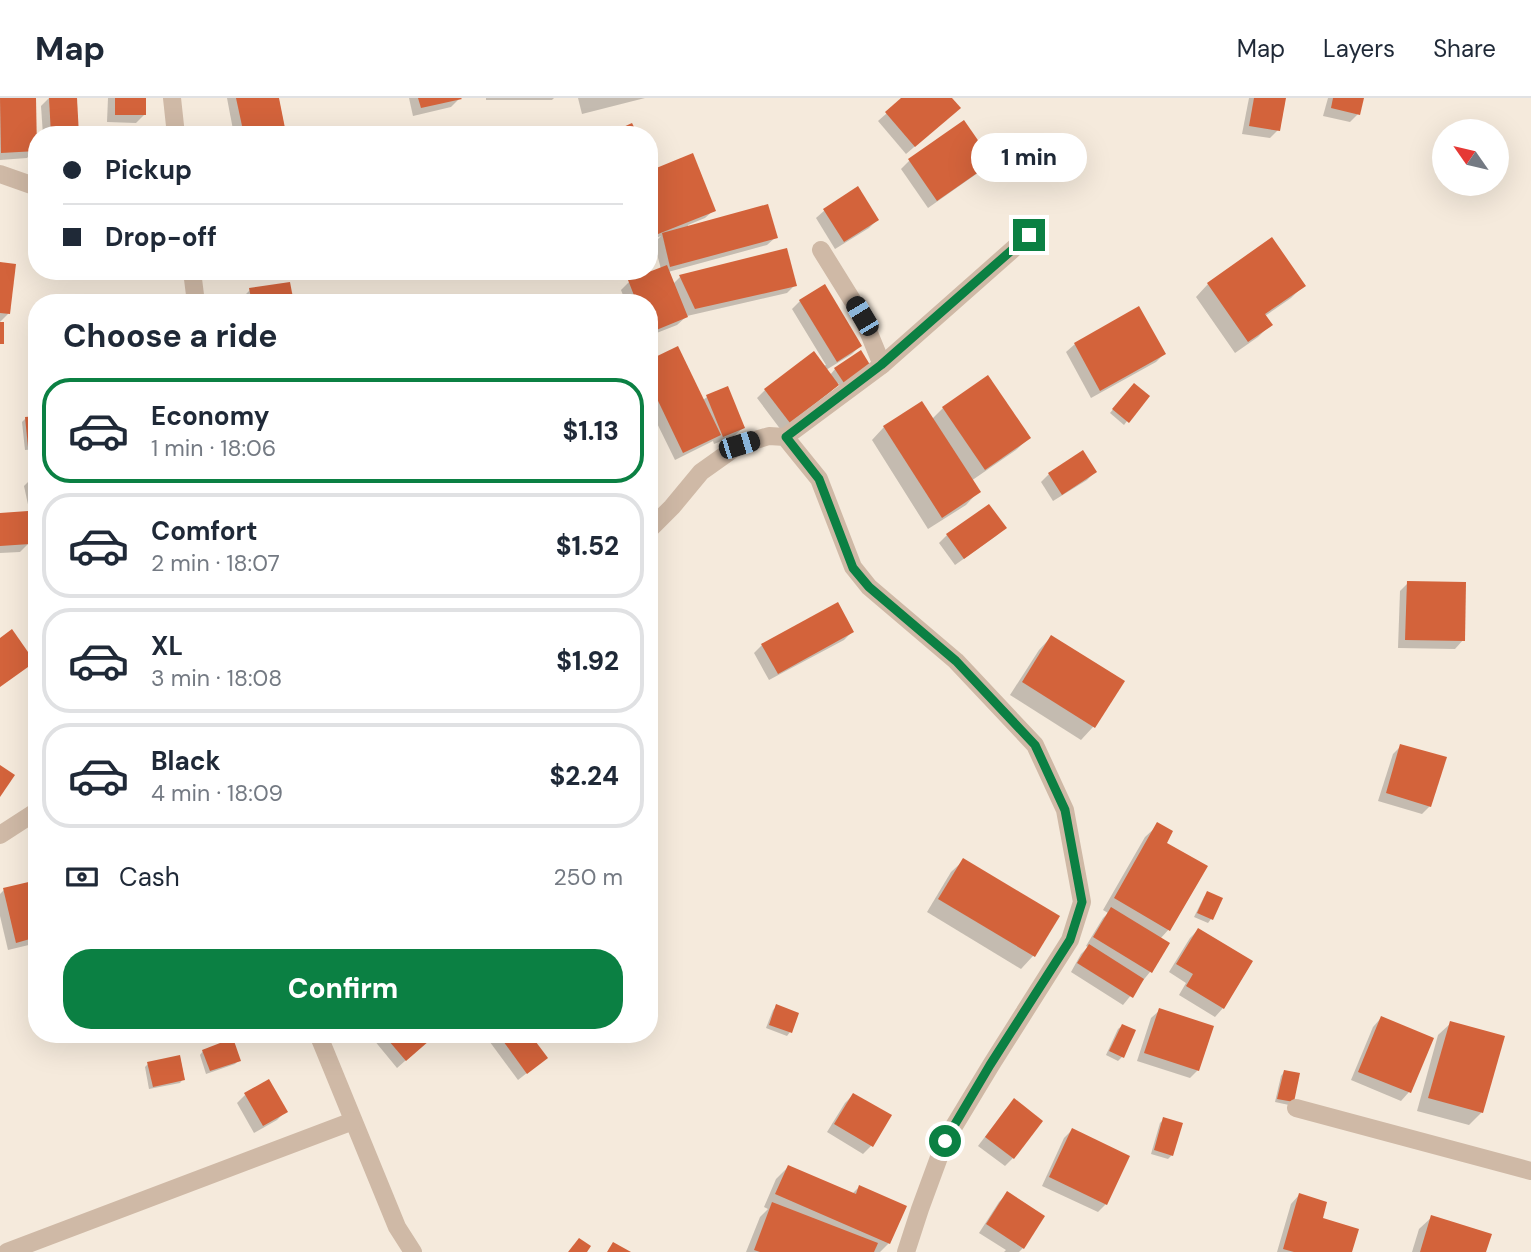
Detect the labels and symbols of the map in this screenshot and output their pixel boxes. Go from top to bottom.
north arrow [1432,119,1508,196]
callout: 1 min [971,134,1087,183]
route end [1013,219,1045,251]
car [843,293,882,339]
car [716,429,763,461]
route start [929,1125,961,1157]

